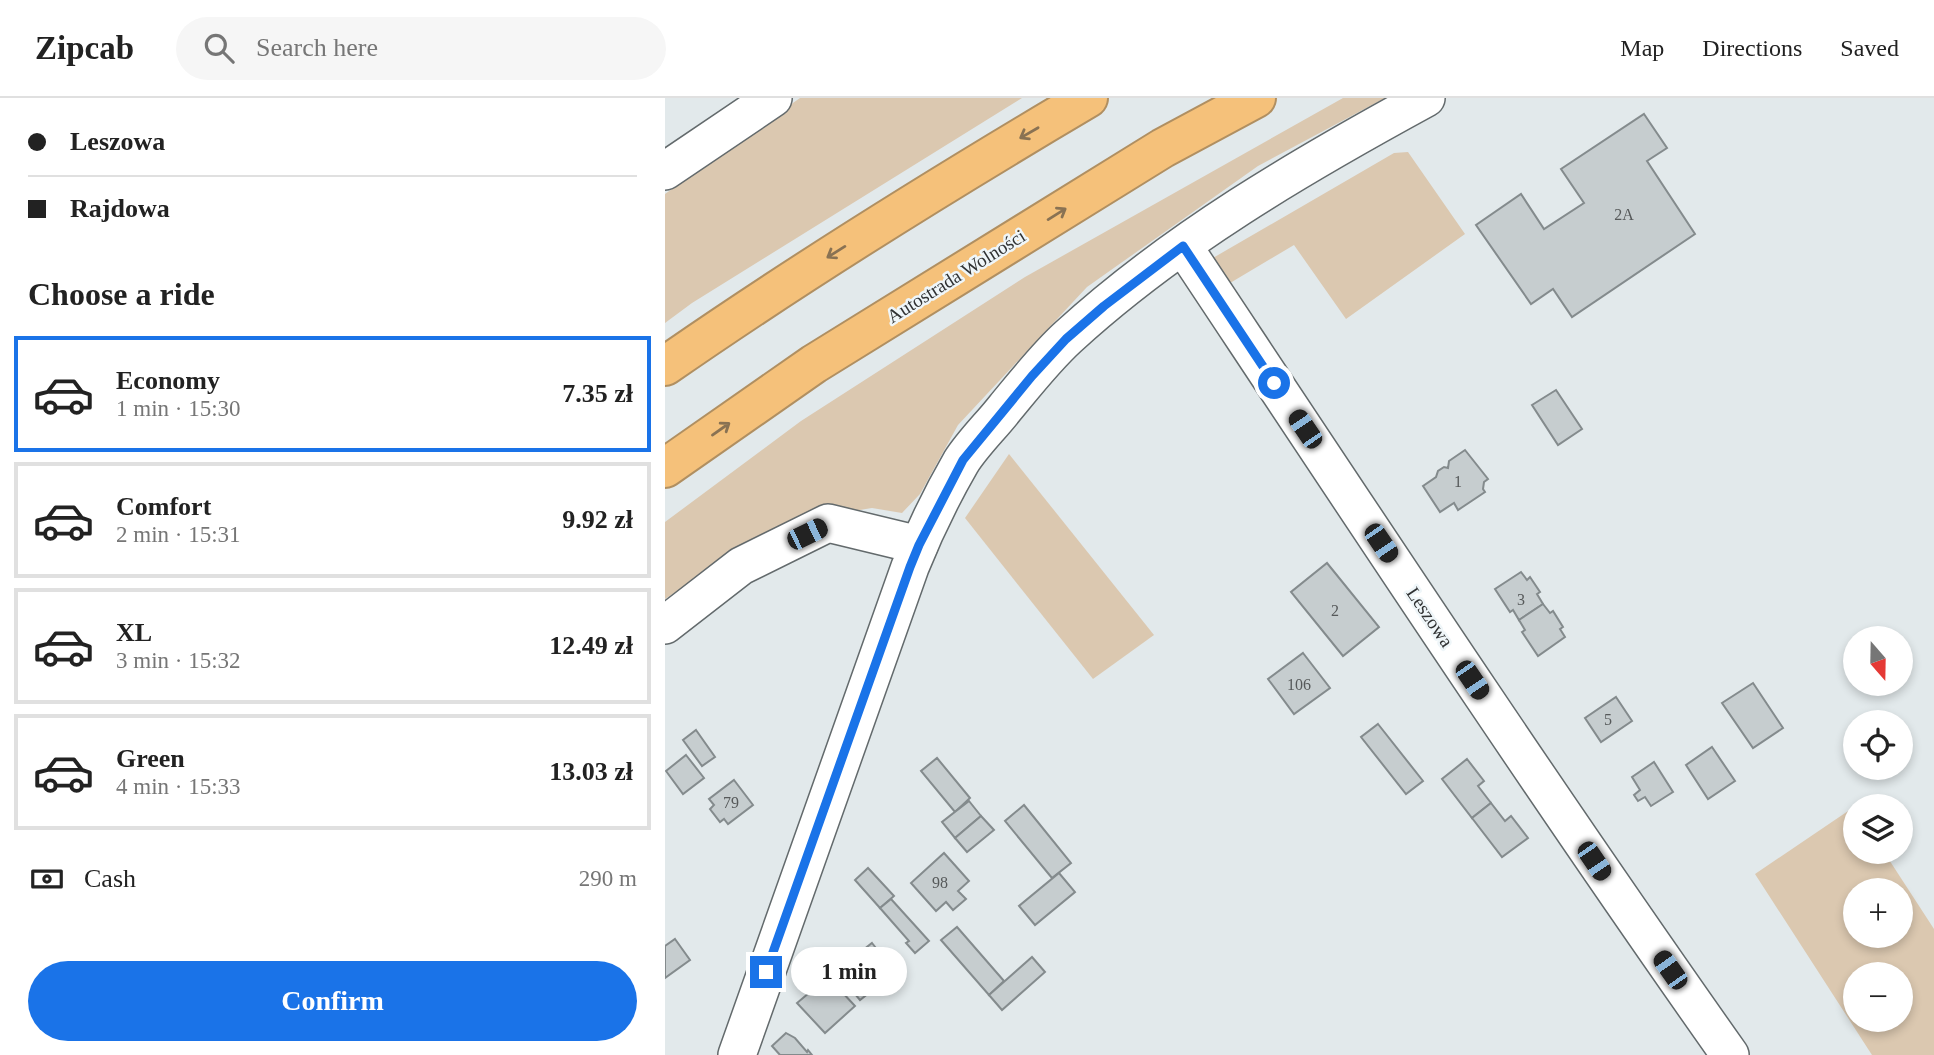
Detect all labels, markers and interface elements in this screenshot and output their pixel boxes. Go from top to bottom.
search box [176,17,666,80]
icon: search [200,29,238,67]
text: Zipcab [35,30,134,66]
text: Search here [256,33,378,62]
text: Map [1620,35,1664,61]
text: Directions [1702,35,1802,61]
text: Saved [1840,35,1899,61]
one-way arrow [1020,126,1040,140]
text: Leszowa [70,127,165,156]
text: Rajdowa [70,194,170,223]
house number: 2A [1614,206,1634,223]
one-way arrow [1046,207,1066,221]
street label: Autostrada Wolności [883,225,1029,327]
one-way arrow [827,245,846,260]
text: Choose a ride [28,276,215,312]
icon: car [32,363,95,426]
text: Economy [116,366,220,395]
route start [1258,367,1290,399]
text: 7.35 zł [562,379,633,408]
text: 1 min · 15:30 [116,396,241,421]
car [1285,406,1326,452]
one-way arrow [711,422,730,436]
house number: 1 [1454,473,1462,490]
icon: car [32,489,95,552]
text: Comfort [116,492,211,521]
text: 9.92 zł [562,505,633,534]
car [784,515,831,553]
car [1361,520,1402,566]
text: 2 min · 15:31 [116,522,241,547]
street label: Leszowa [1402,583,1458,651]
house number: 3 [1517,591,1525,608]
house number: 2 [1331,602,1339,619]
icon: car [32,615,95,678]
text: XL [116,618,152,647]
north arrow [1843,626,1913,696]
map controls [1843,626,1913,1032]
text: 12.49 zł [549,631,633,660]
text: 3 min · 15:32 [116,648,241,673]
car [1452,657,1493,703]
house number: 106 [1287,676,1311,693]
button: locate [1843,710,1913,780]
house number: 5 [1604,711,1612,728]
icon: car [32,741,95,804]
text: Green [116,744,185,773]
text: 13.03 zł [549,757,633,786]
text: 4 min · 15:33 [116,774,241,799]
house number: 79 [723,794,739,811]
button: layers [1843,794,1913,864]
car [1574,838,1615,884]
icon: cash [28,860,66,898]
text: Cash [84,864,136,893]
text: 290 m [579,866,637,891]
house number: 98 [932,874,948,891]
button: + [1843,878,1913,948]
car [1650,947,1691,993]
callout: 1 min [791,948,906,996]
route end [750,956,782,988]
text: 1 min [821,959,877,984]
button: Confirm [28,961,637,1041]
button: − [1843,962,1913,1032]

